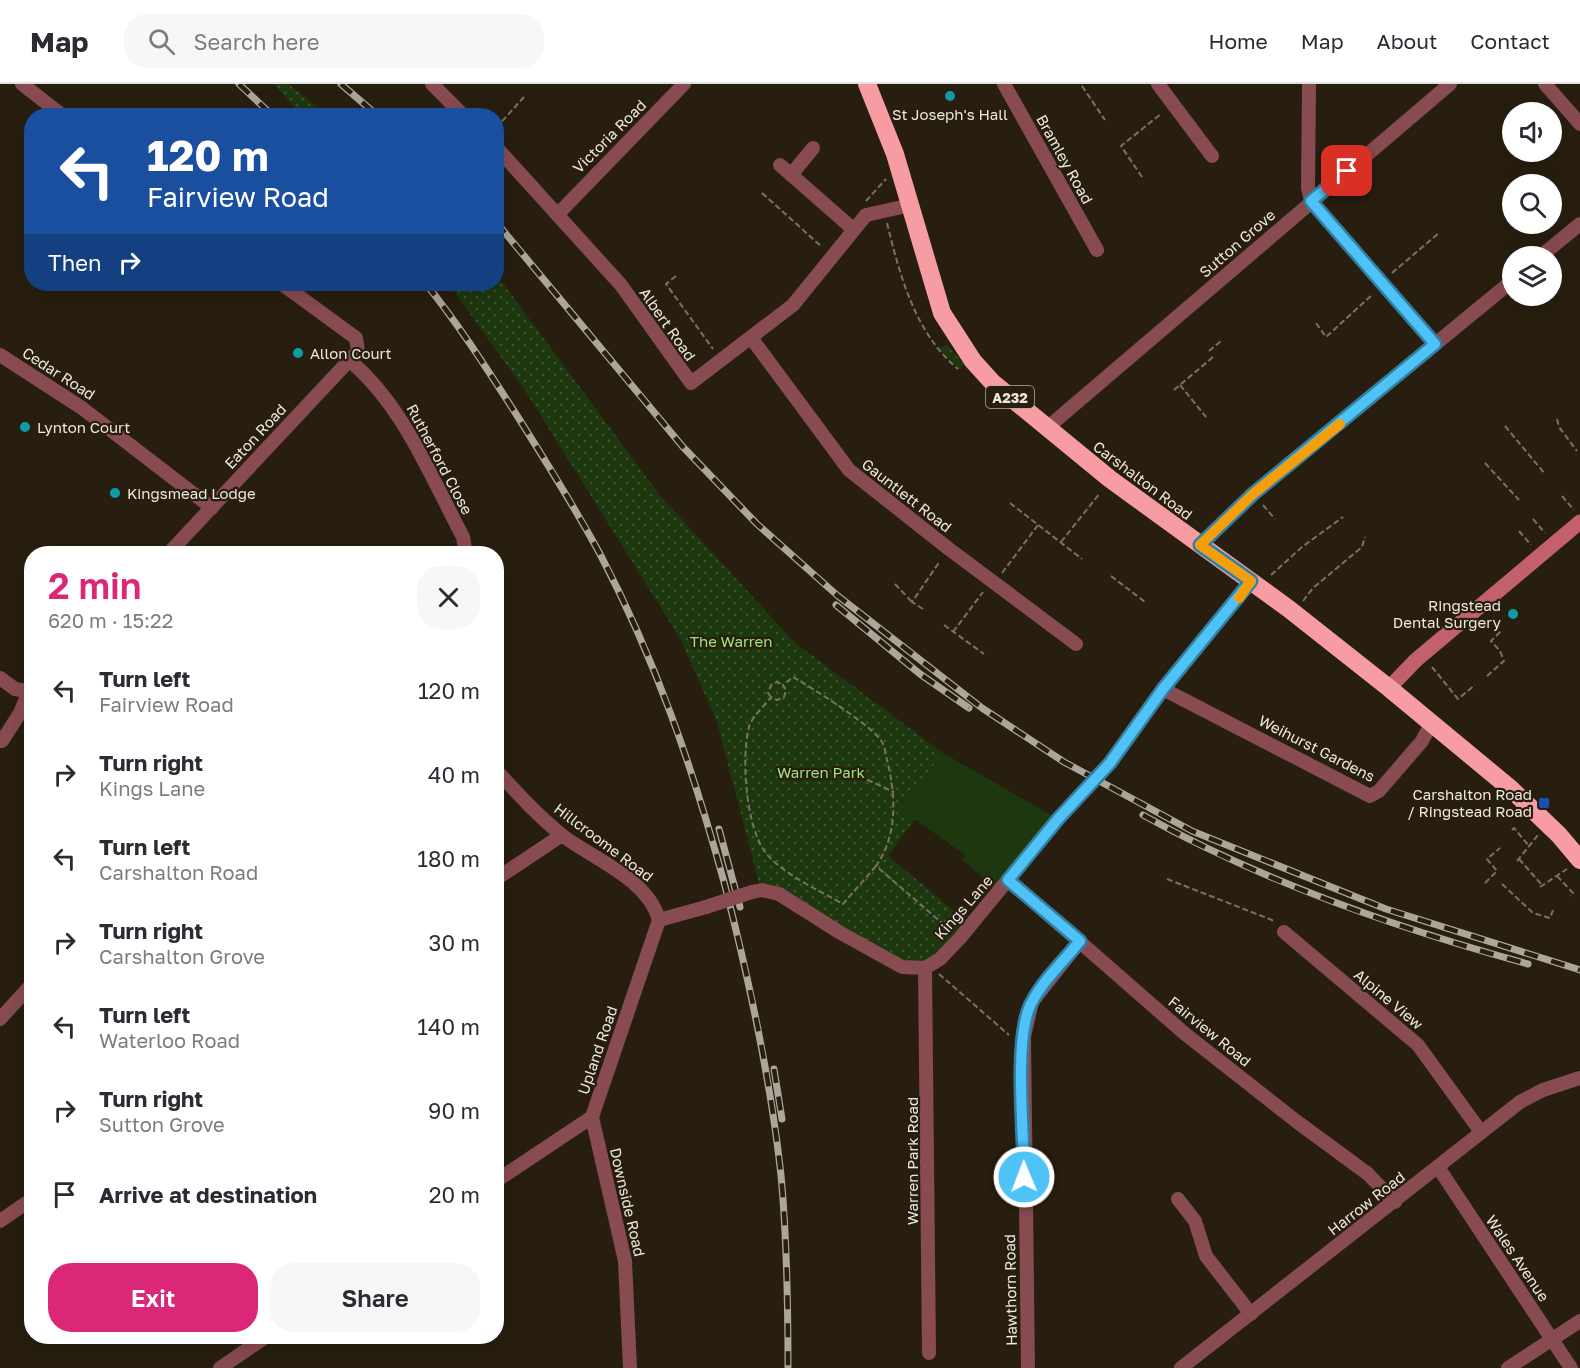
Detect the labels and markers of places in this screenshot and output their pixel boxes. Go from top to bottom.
marker: St Joseph's Hall [943,89,957,103]
place label: St Joseph's Hall [892,105,1008,123]
pin [1321,145,1372,196]
place label: Allon Court [310,344,392,362]
marker: Allon Court [291,346,305,360]
place label: Lynton Court [37,418,130,436]
marker: Lynton Court [18,420,32,434]
place label: Kingsmead Lodge [127,484,256,502]
marker: Kingsmead Lodge [108,486,122,500]
place label: Ringstead Dental Surgery [1393,596,1502,631]
marker: Ringstead Dental Surgery [1506,607,1520,621]
place label: Carshalton Road / Ringstead Road [1408,785,1532,820]
marker: Carshalton Road / Ringstead Road [1537,796,1551,810]

